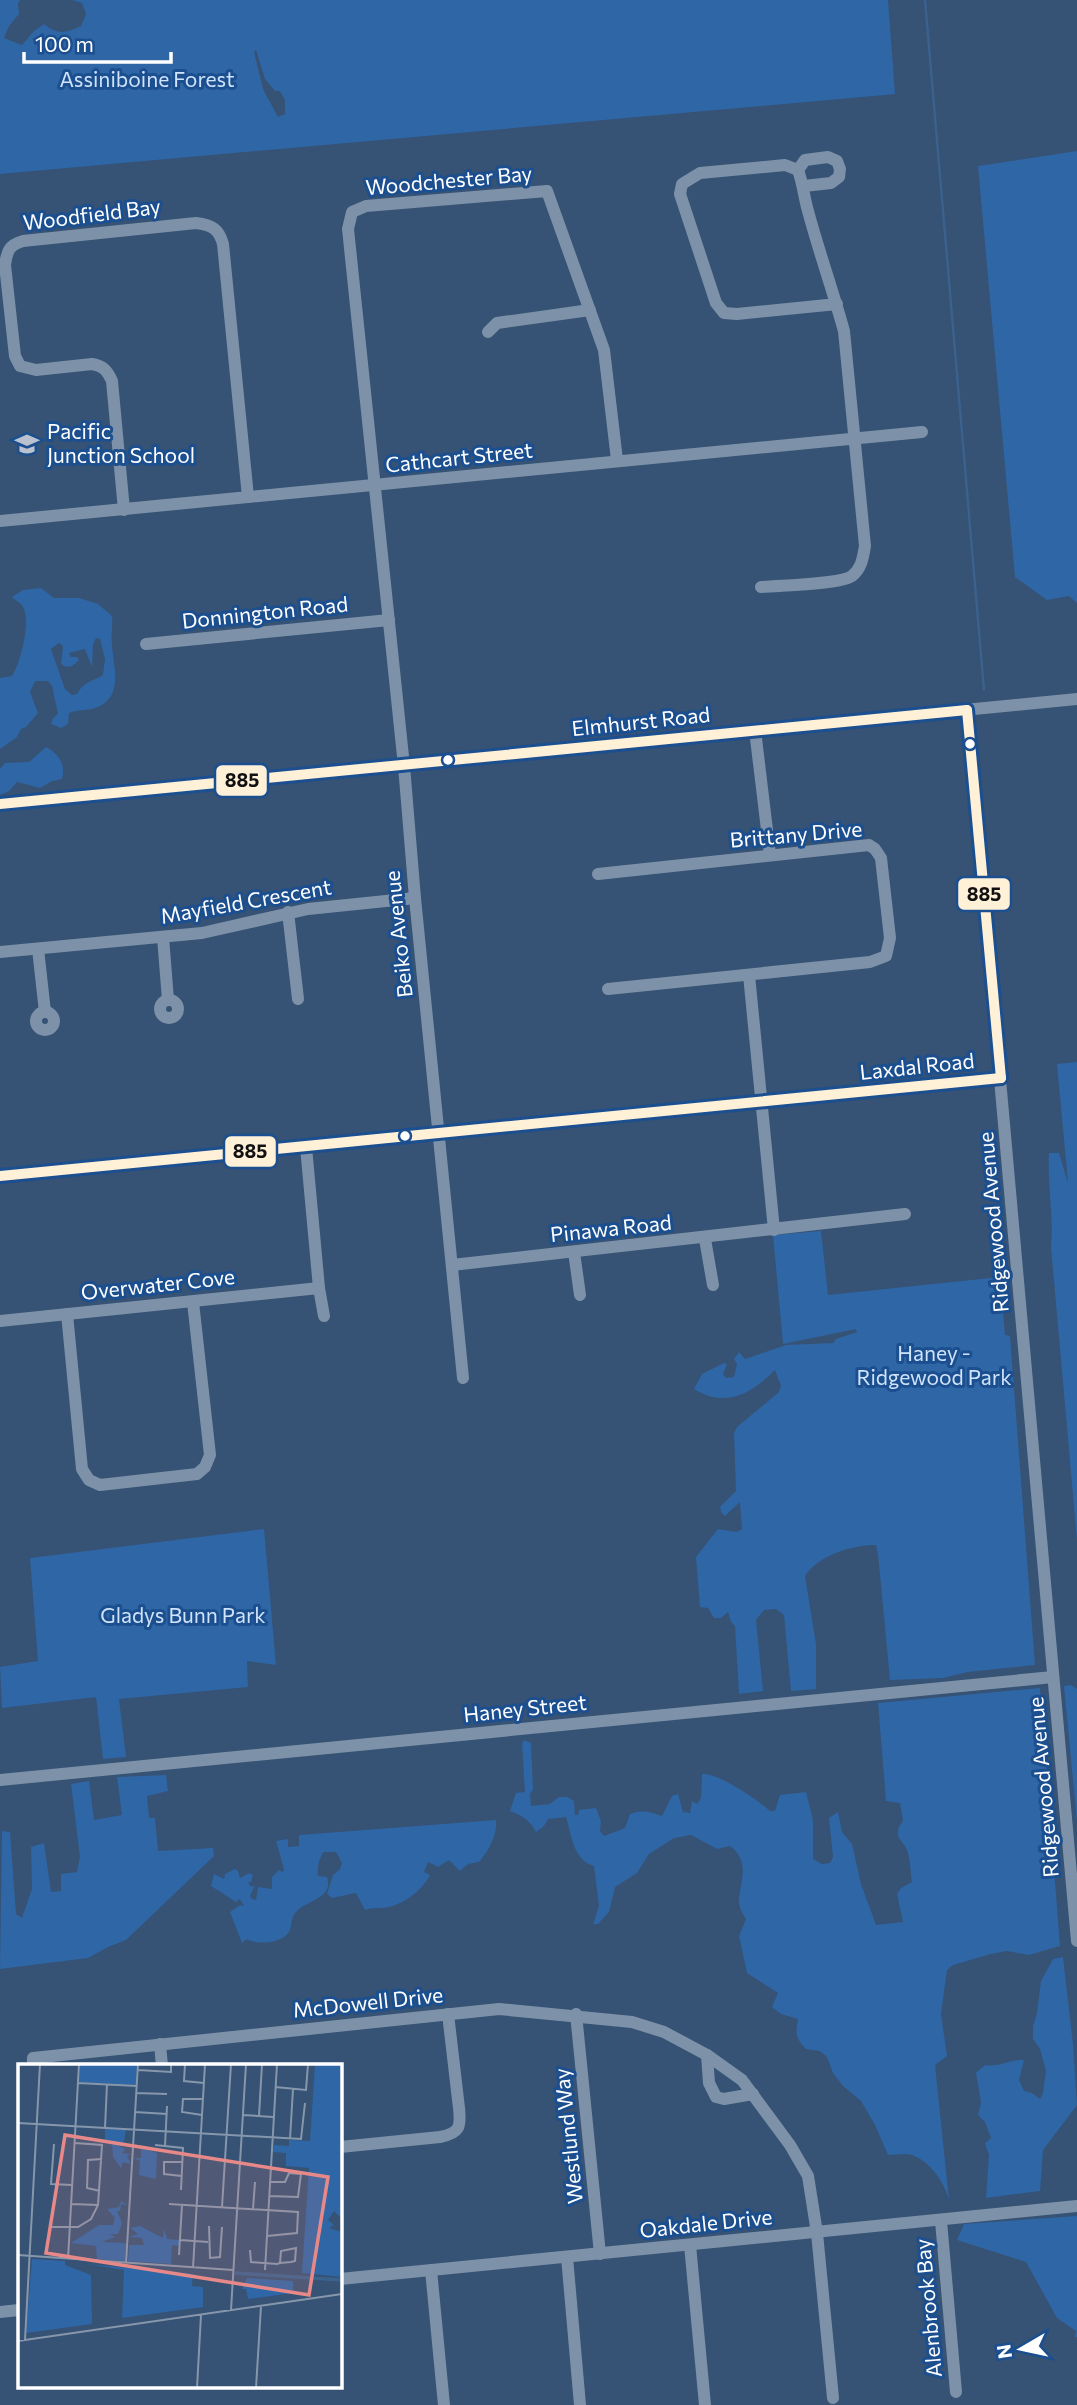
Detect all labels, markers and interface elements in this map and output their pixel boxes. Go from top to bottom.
scale bar [24,21,172,65]
text: 100 m [35,31,94,56]
park label: Assiniboine Forest [59,66,235,91]
street label: Woodchester Bay [364,160,533,199]
street label: Woodfield Bay [22,193,162,234]
place label: Pacific Junction School [47,418,195,467]
school or university icon: Pacific Junction School [13,430,41,458]
street label: Cathcart Street [384,436,534,477]
street label: Donnington Road [180,590,349,633]
street label: Elmhurst Road [570,701,711,740]
unlabelled marker [963,737,977,751]
unlabelled marker [441,753,455,767]
line badge: 885 [215,764,268,797]
text: 885 [225,768,259,791]
street label: Brittany Drive [729,815,863,852]
street label: Beiko Avenue [378,869,417,999]
street label: Mayfield Crescent [158,873,333,928]
line badge: 885 [957,877,1011,911]
text: 885 [967,882,1001,905]
street label: Laxdal Road [858,1047,975,1084]
unlabelled marker [398,1129,412,1143]
street label: Ridgewood Avenue [972,1131,1013,1314]
line badge: 885 [224,1135,277,1168]
text: 885 [233,1139,267,1162]
street label: Pinawa Road [549,1209,673,1246]
street label: Overwater Cove [80,1263,236,1304]
park label: Haney - Ridgewood Park [856,1340,1012,1389]
park label: Gladys Bunn Park [100,1602,266,1627]
street label: Haney Street [462,1689,588,1726]
street label: Ridgewood Avenue [1022,1696,1063,1879]
street label: McDowell Drive [291,1981,444,2022]
inset map [18,2064,341,2388]
street label: Westlund Way [548,2067,587,2205]
street label: Oakdale Drive [638,2203,773,2242]
street label: Alenbrook Bay [909,2238,946,2378]
north arrow [986,2314,1056,2384]
text: N [991,2343,1016,2361]

